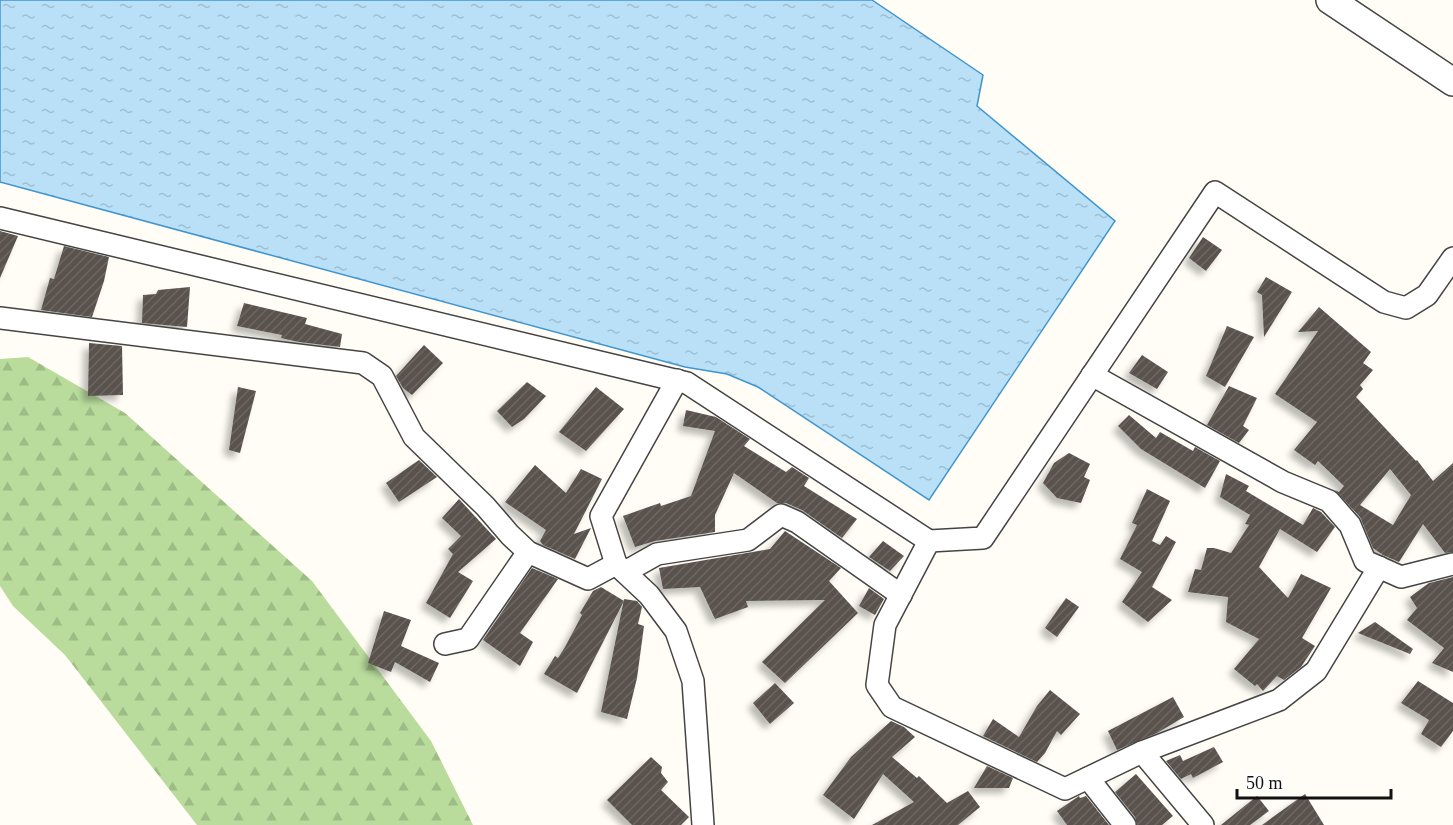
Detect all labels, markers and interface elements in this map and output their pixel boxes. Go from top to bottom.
scale bar [1237,762,1392,800]
text: 50 m [1246,773,1283,793]

